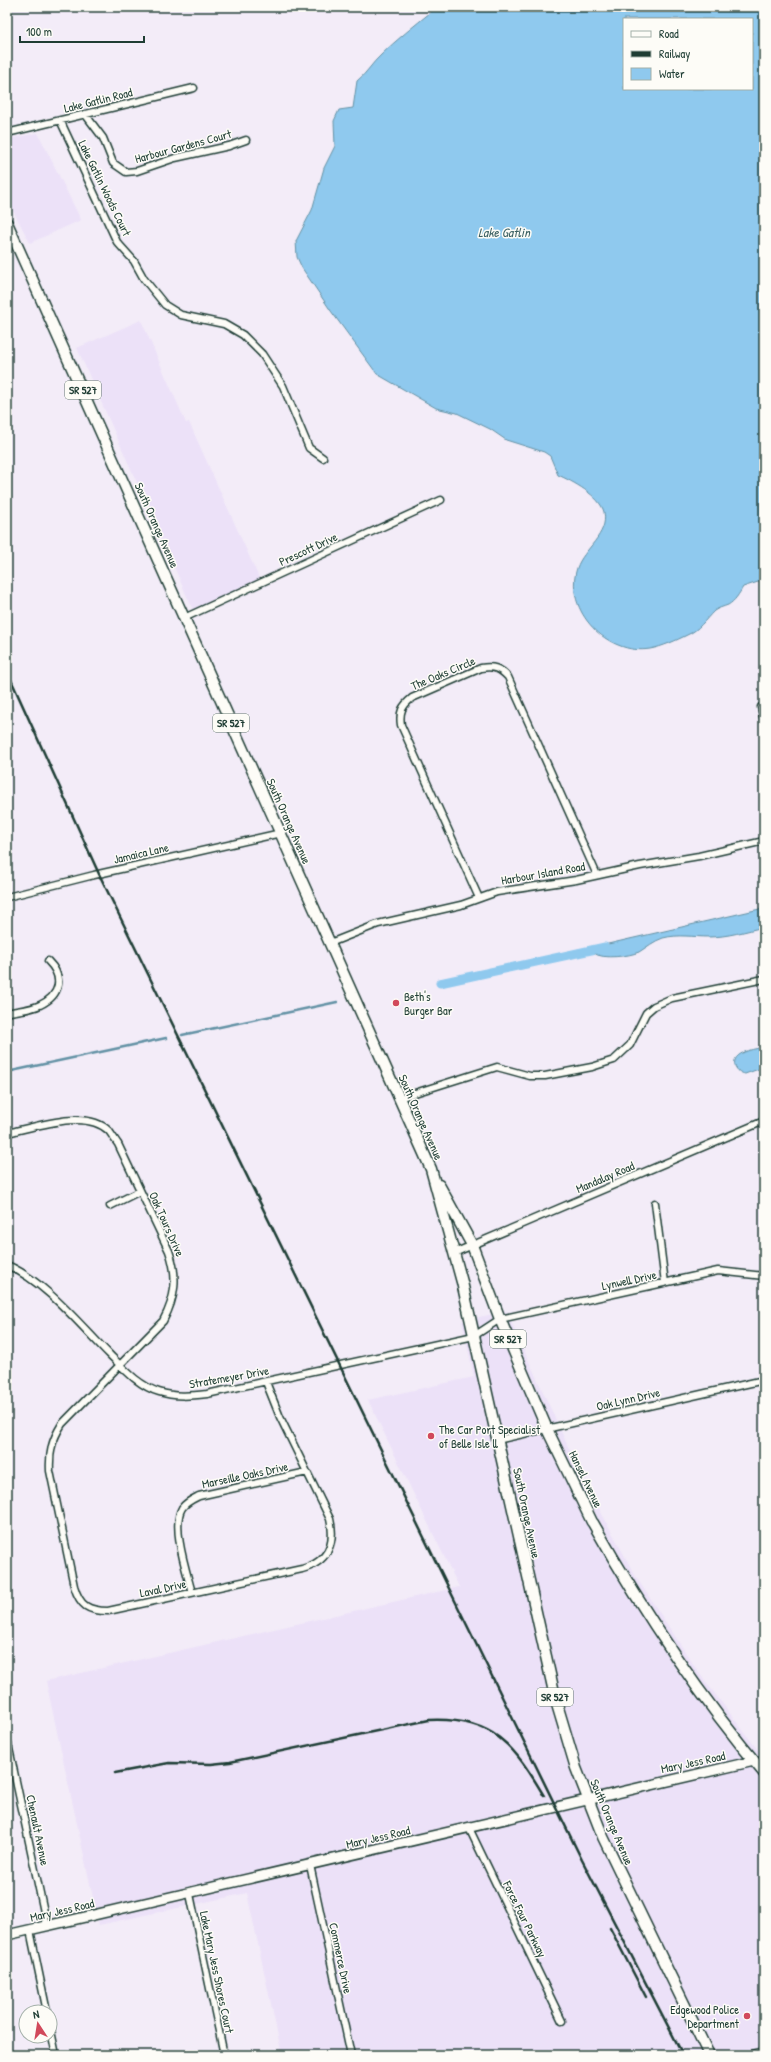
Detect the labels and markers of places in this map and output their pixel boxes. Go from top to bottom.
place label: Beth's Burger Bar [404,988,453,1019]
marker: Beth's Burger Bar [391,998,401,1008]
place label: The Car Port Specialist of Belle Isle ll [439,1421,541,1452]
marker: The Car Port Specialist of Belle Isle ll [426,1431,436,1441]
place label: Edgewood Police Department [670,2001,740,2032]
marker: Edgewood Police Department [742,2011,752,2021]

